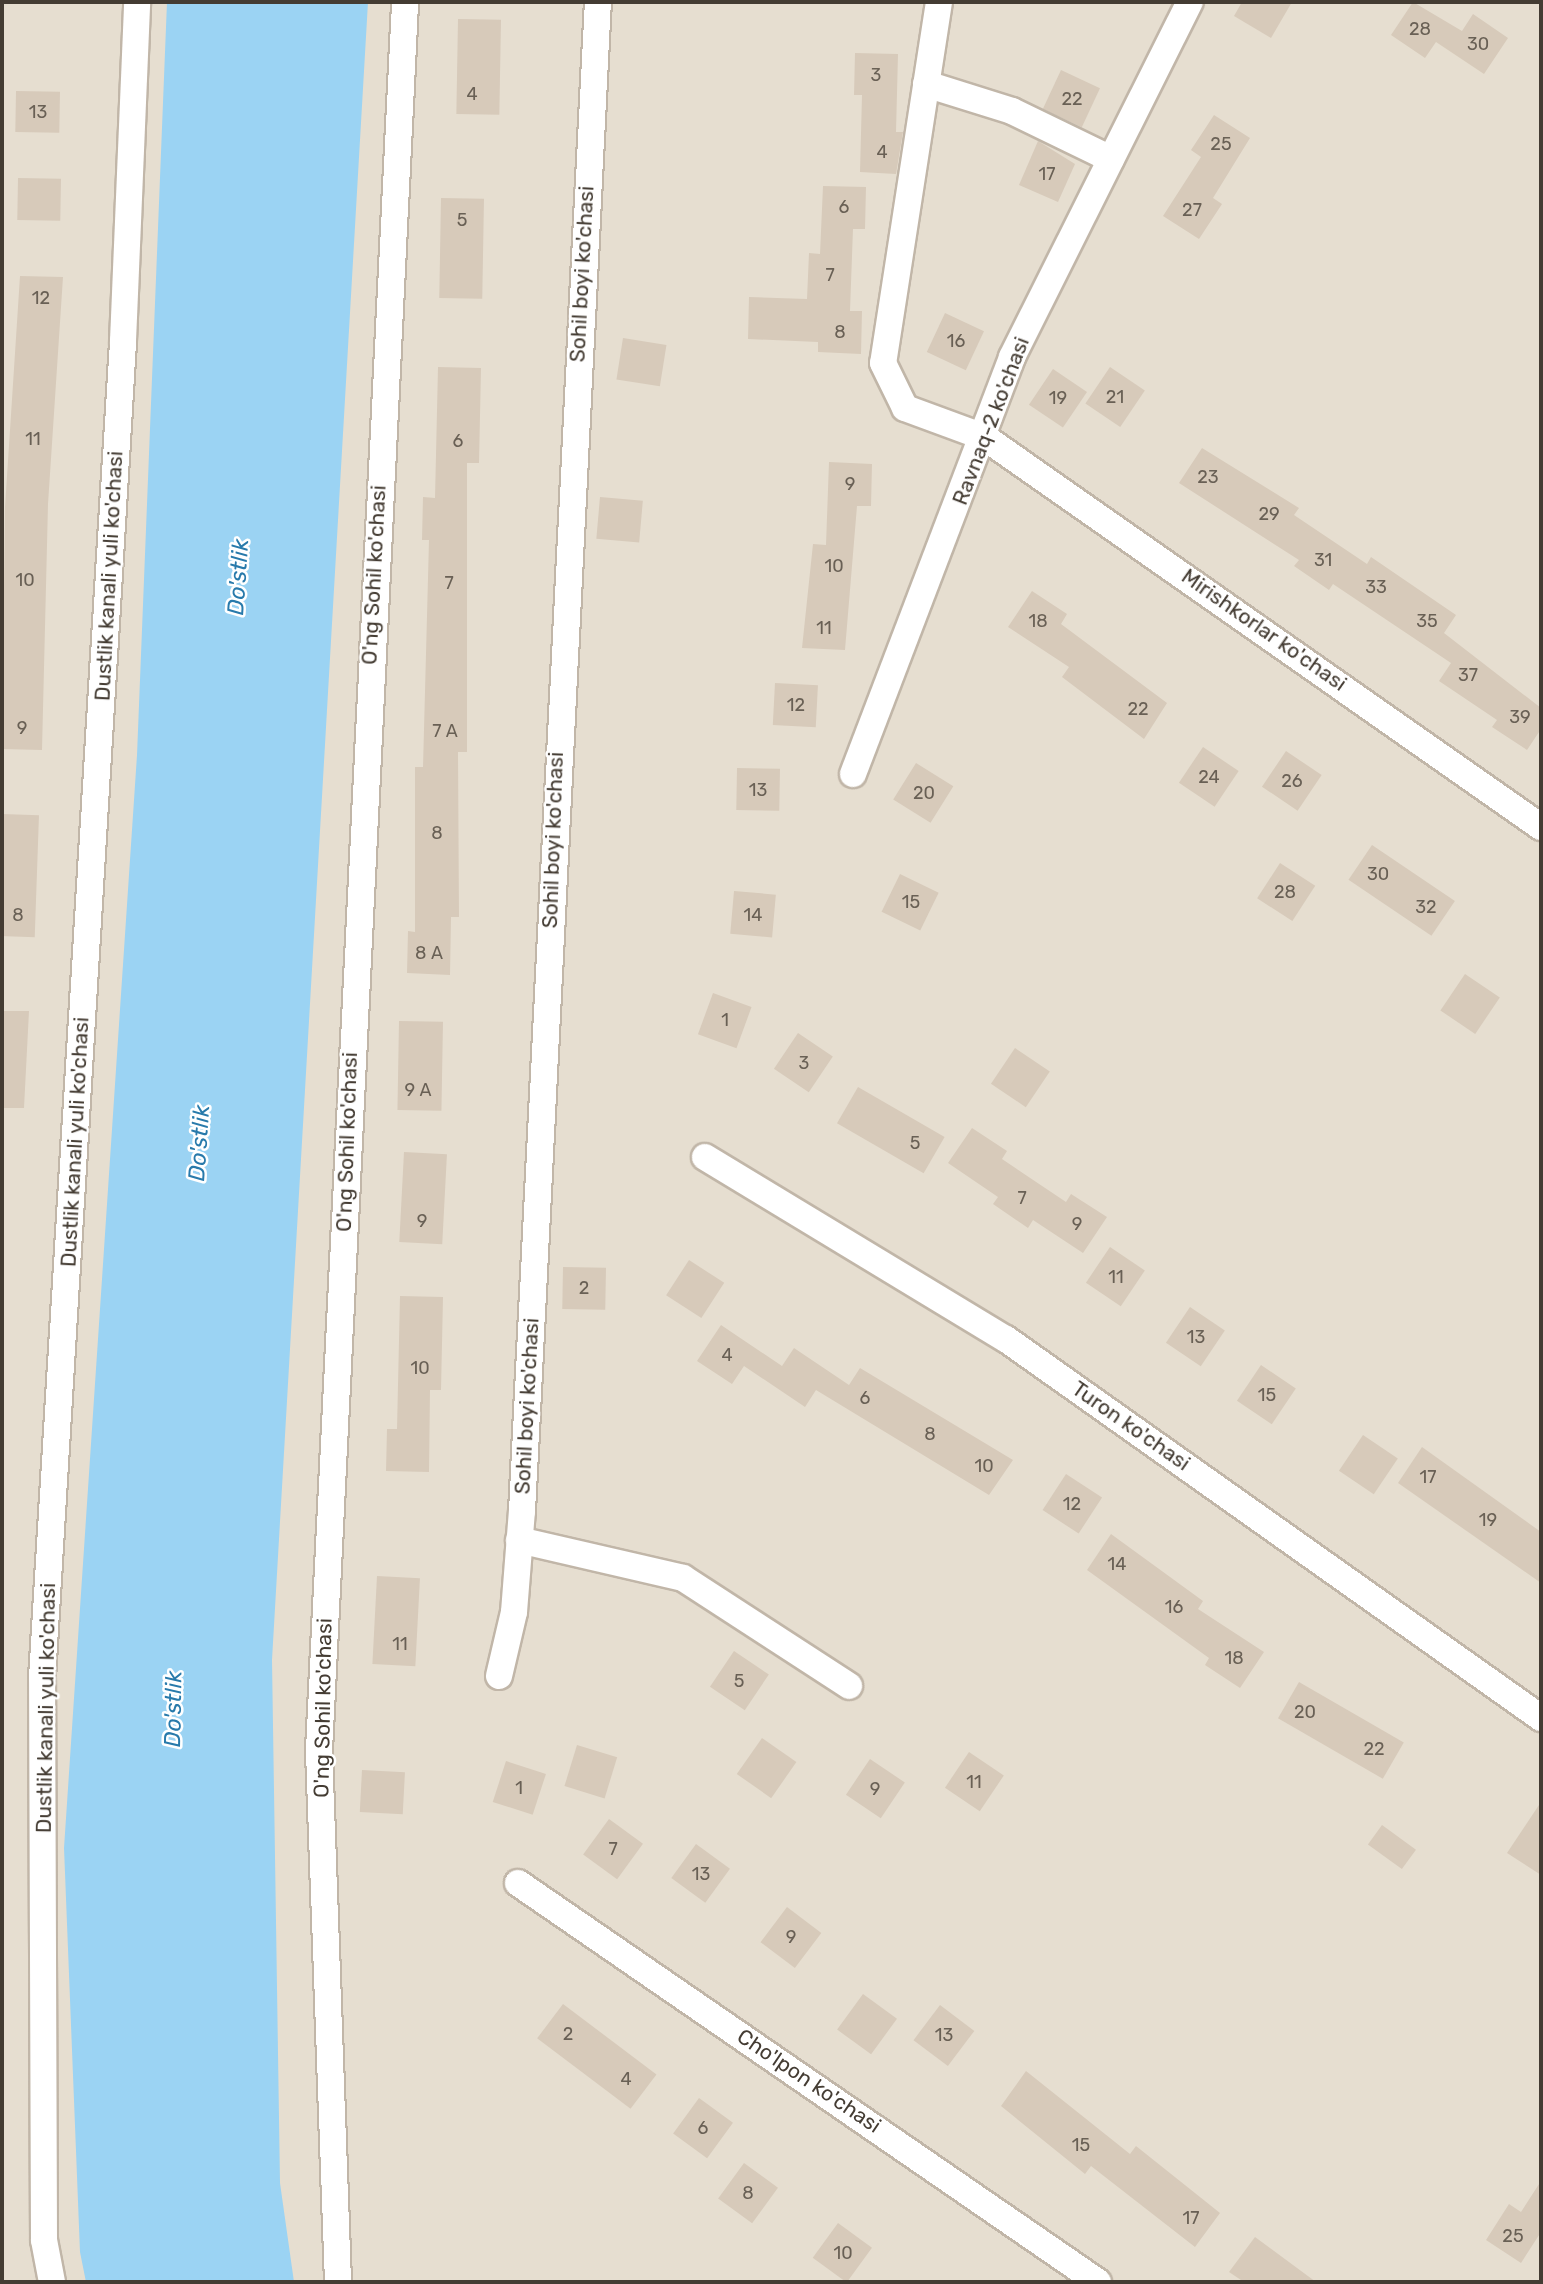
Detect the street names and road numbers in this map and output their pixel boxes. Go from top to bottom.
street label: Sohil boyi ko'chasi [565,185,599,363]
street label: Ravnaq-2 ko'chasi [947,333,1035,509]
street label: Dustlik kanali yuli ko'chasi [90,450,128,702]
street label: O'ng Sohil ko'chasi [357,485,391,665]
street label: Mirishkorlar ko'chasi [1177,563,1351,697]
street label: Sohil boyi ko'chasi [537,751,569,929]
street label: Dustlik kanali yuli ko'chasi [56,1016,94,1268]
street label: O'ng Sohil ko'chasi [331,1052,363,1232]
street label: Sohil boyi ko'chasi [510,1317,544,1495]
street label: Turon ko'chasi [1067,1376,1195,1476]
street label: Dustlik kanali yuli ko'chasi [31,1582,61,1834]
street label: O'ng Sohil ko'chasi [309,1618,337,1798]
street label: Cho'lpon ko'chasi [732,2024,886,2138]

